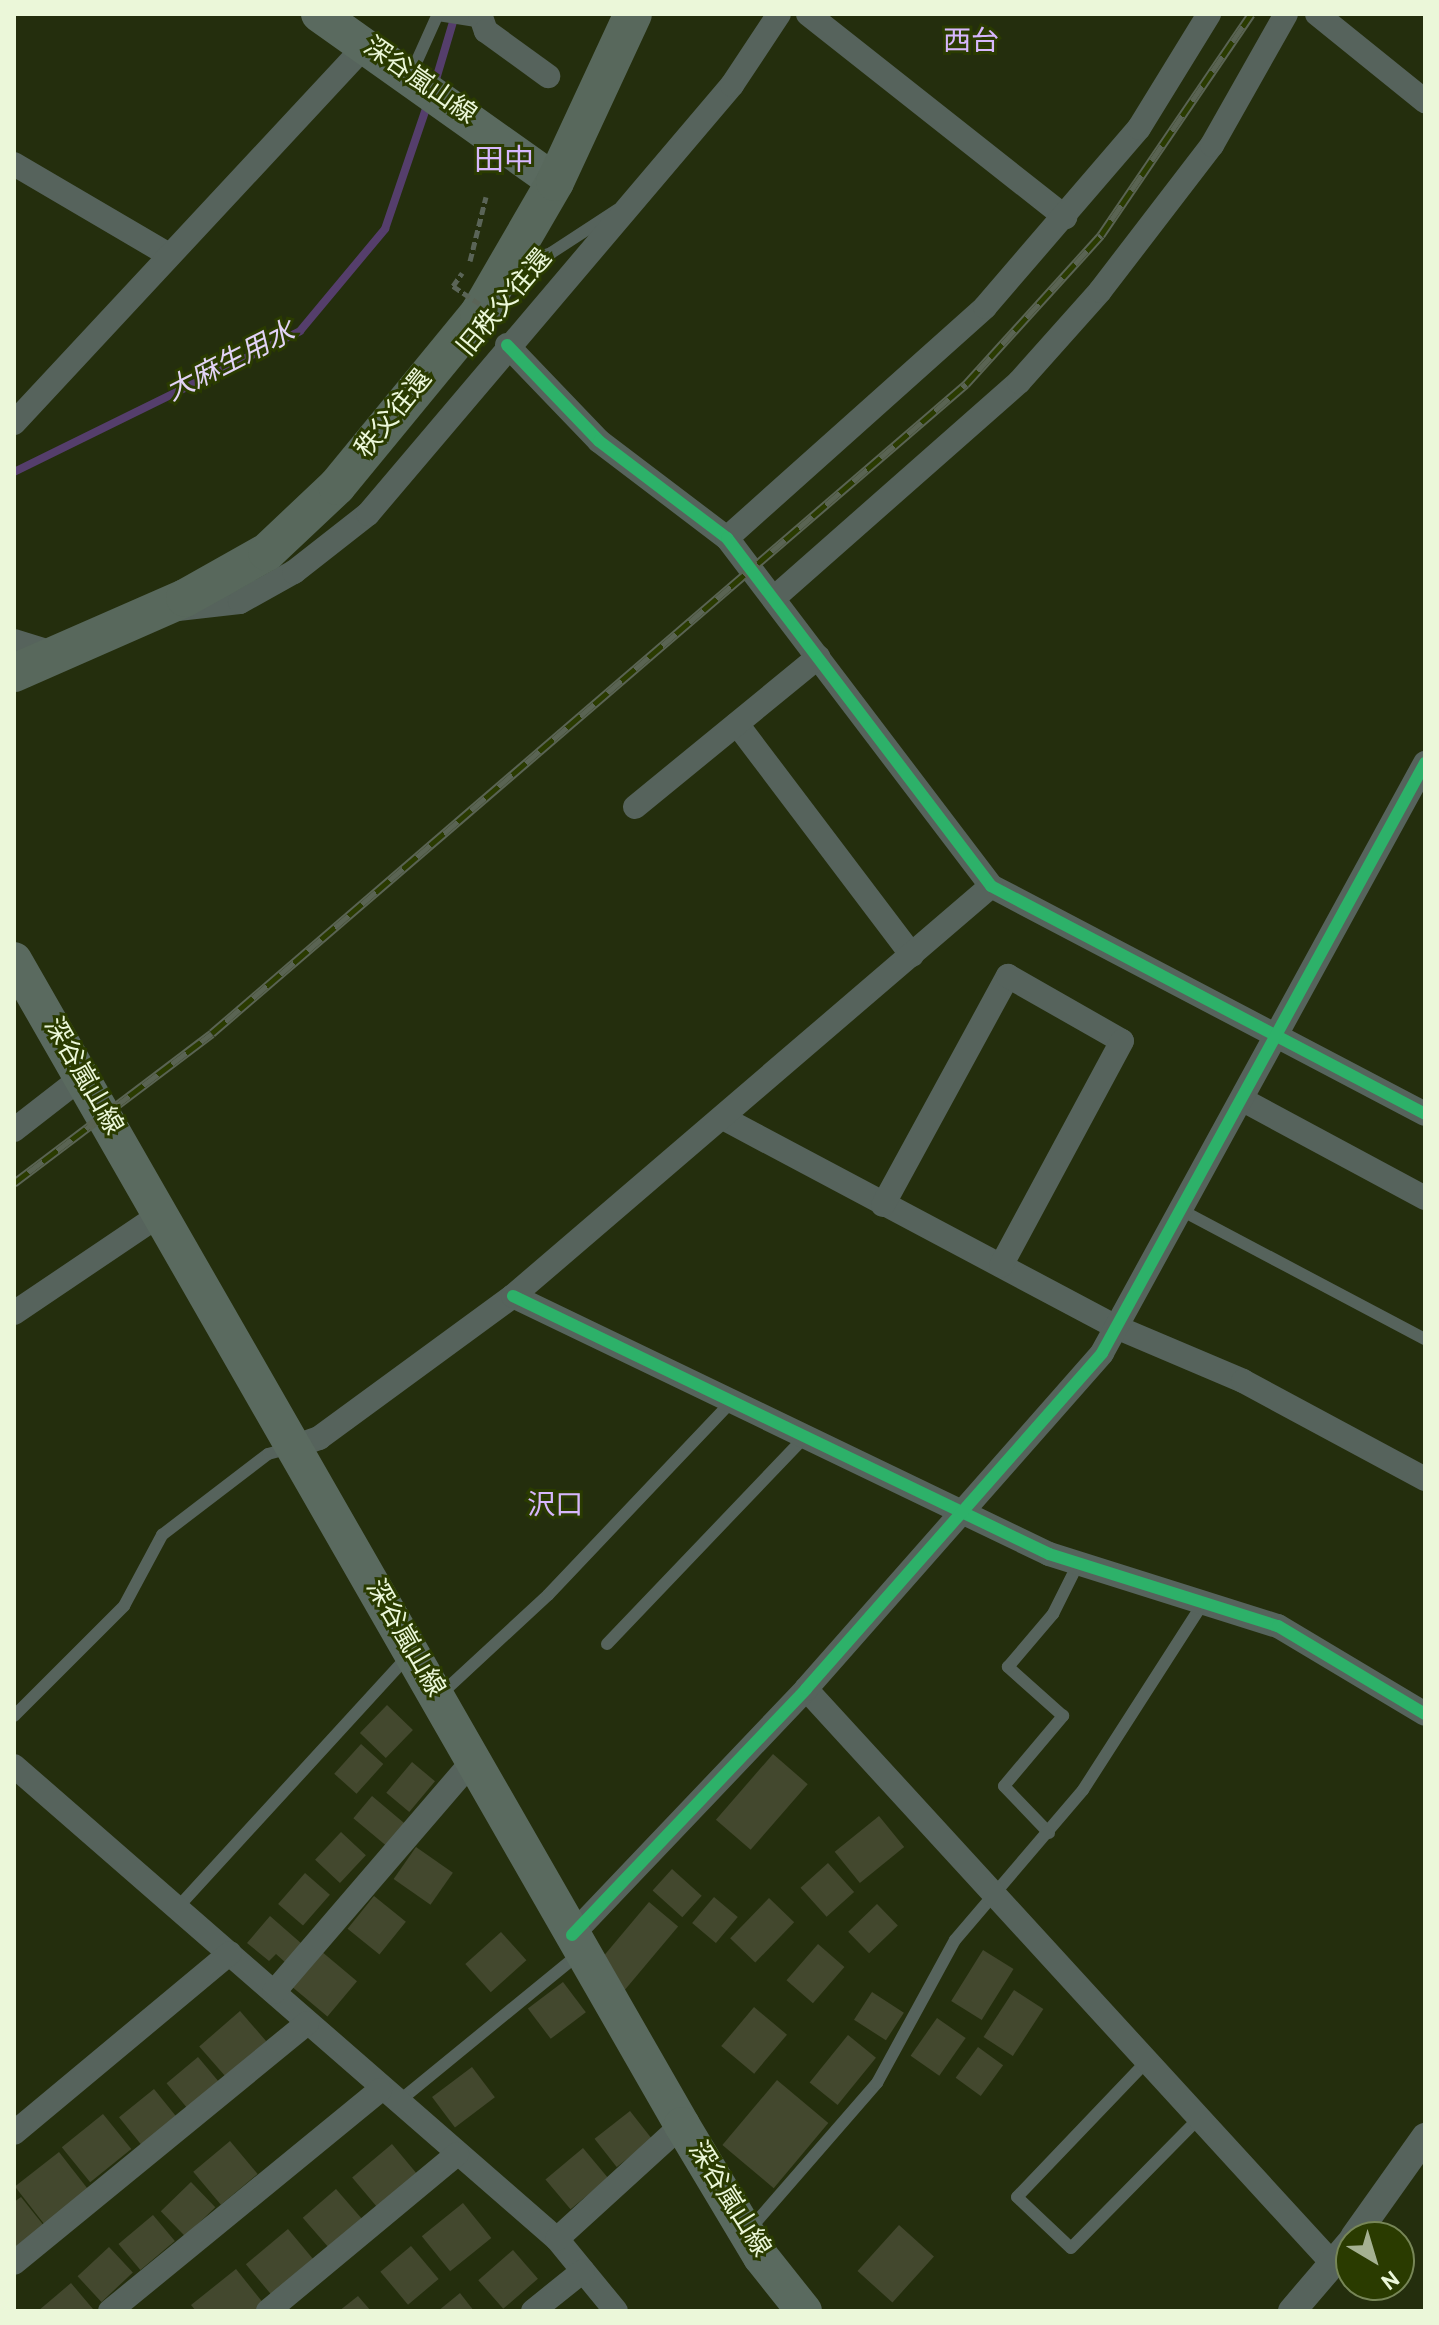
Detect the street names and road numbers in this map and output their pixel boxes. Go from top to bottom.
street label: 深谷嵐山線 [357,32,481,132]
street label: 旧秩父往還 [452,244,560,364]
street label: 秩父往還 [350,365,440,465]
street label: 深谷嵐山線 [36,1013,128,1141]
street label: 深谷嵐山線 [358,1575,450,1703]
street label: 深谷嵐山線 [680,2137,776,2263]

